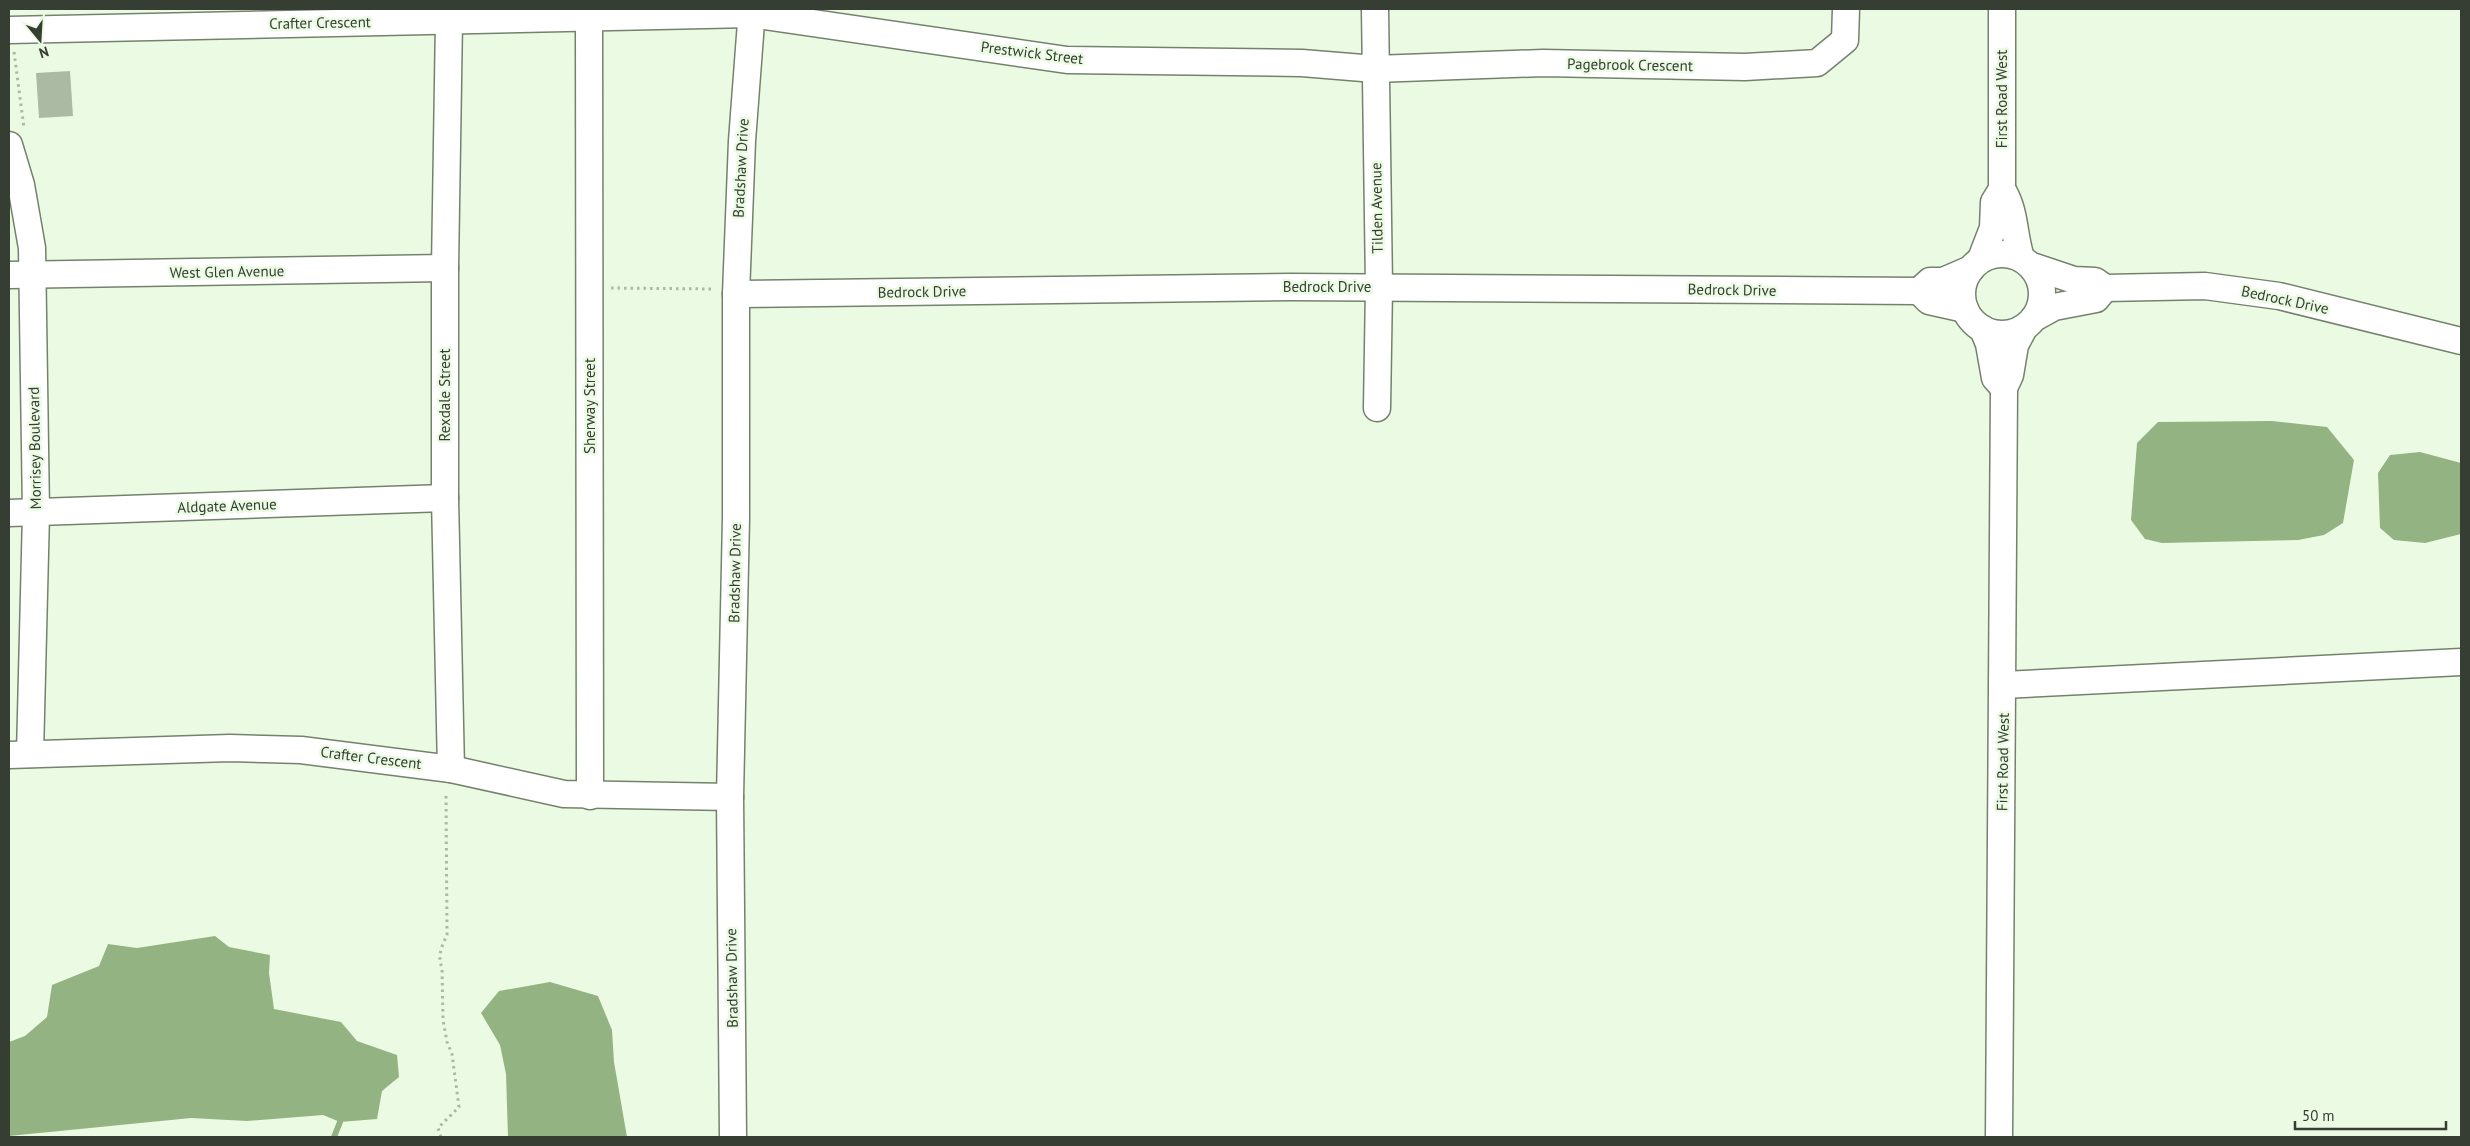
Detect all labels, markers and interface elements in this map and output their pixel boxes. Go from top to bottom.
street label: Crafter Crescent [269,12,371,33]
north arrow [15,15,65,65]
street label: Prestwick Street [980,37,1084,68]
text: N [37,42,51,62]
street label: First Road West [1992,50,2011,148]
street label: Pagebrook Crescent [1567,54,1693,75]
street label: Bradshaw Drive [728,118,753,218]
street label: Tilden Avenue [1366,162,1387,254]
street label: West Glen Avenue [170,261,284,282]
street label: Bedrock Drive [1283,277,1371,296]
street label: Bedrock Drive [1687,279,1777,300]
street label: Bedrock Drive [877,281,967,302]
street label: Bedrock Drive [2240,281,2330,318]
street label: Rexdale Street [435,348,454,442]
street label: Sherway Street [580,358,599,454]
street label: Morrisey Boulevard [24,387,45,509]
street label: Aldgate Avenue [177,494,277,517]
street label: Bradshaw Drive [724,523,745,623]
street label: First Road West [1992,713,2013,811]
street label: Crafter Crescent [319,742,423,773]
street label: Bradshaw Drive [721,928,742,1028]
scale bar [2295,1098,2446,1130]
text: 50 m [2302,1106,2335,1125]

